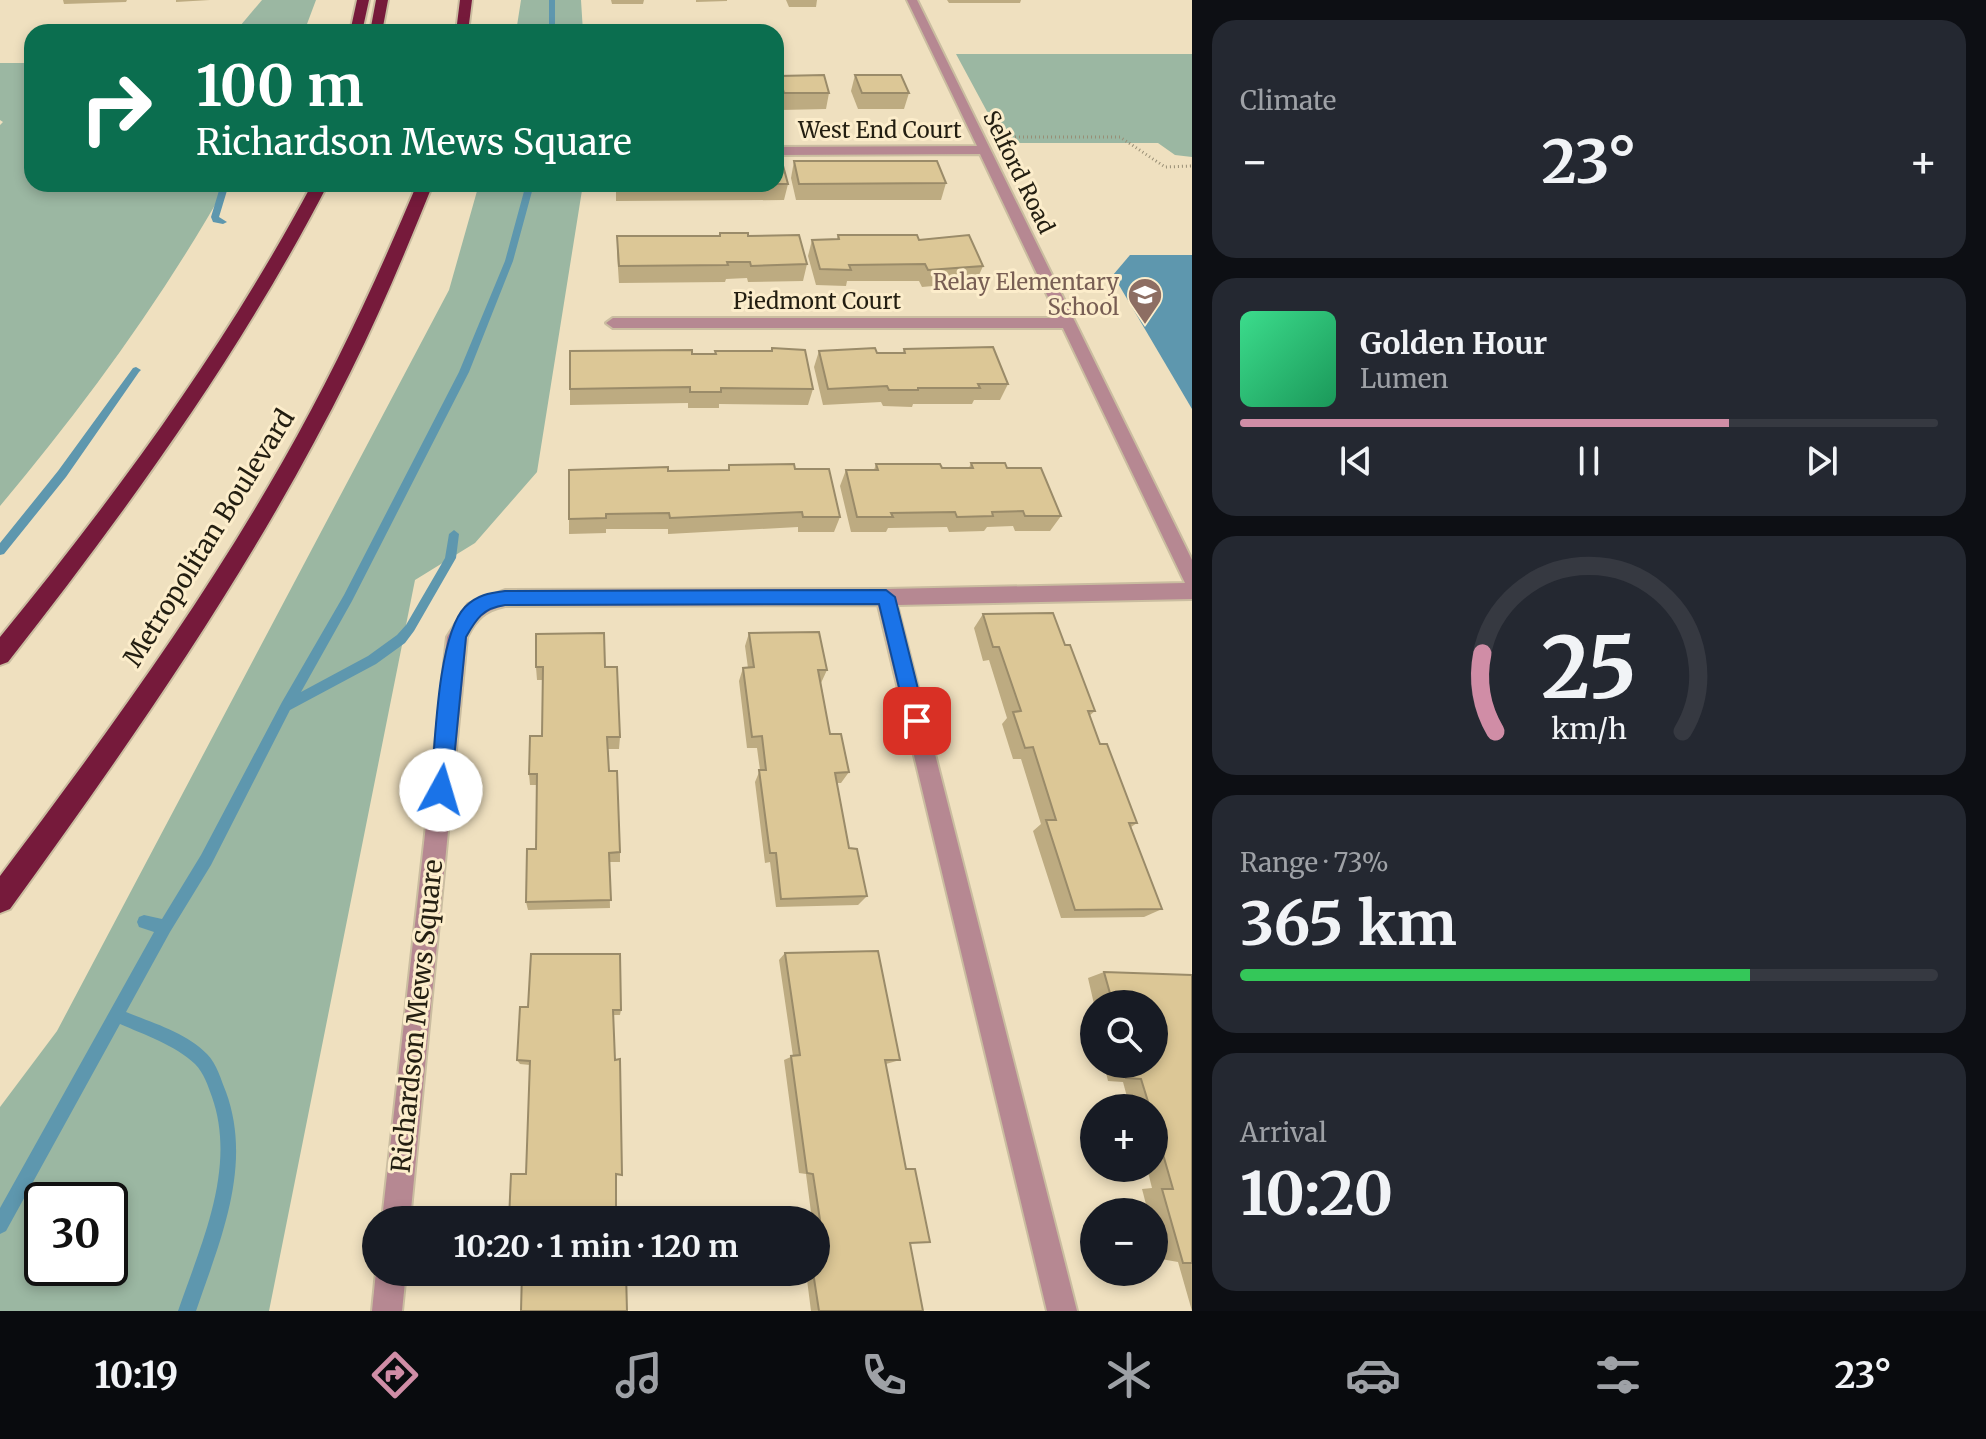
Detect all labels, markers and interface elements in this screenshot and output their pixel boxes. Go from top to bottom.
text: 100 m [196,51,364,121]
icon: right [64,56,168,160]
text: Climate [1240,84,1336,117]
street label: Selford Road [977,106,1061,238]
street label: West End Court [797,116,962,144]
text: Richardson Mews Square [196,120,632,165]
text: 23° [1541,124,1637,199]
text: − [1240,134,1269,189]
text: + [1909,134,1938,189]
place label: Relay Elementary School [933,268,1119,321]
school or university icon: Relay Elementary School [1126,276,1164,326]
street label: Piedmont Court [733,287,901,315]
text: Golden Hour [1360,324,1547,362]
text: Lumen [1360,362,1449,395]
street label: Metropolitan Boulevard [116,403,302,673]
icon: previous [1334,439,1378,483]
icon: pause [1567,439,1611,483]
icon: next [1800,439,1844,483]
text: 25 [1541,615,1637,720]
pin [883,687,951,755]
icon: arrive [895,699,939,743]
text: km/h [1551,711,1627,747]
position arrow [399,748,483,832]
text: Range · 73% [1240,846,1389,879]
street label: Richardson Mews Square [384,858,449,1174]
text: 365 km [1240,886,1457,961]
map controls [1080,990,1168,1286]
button: search [1080,990,1168,1078]
button: + [1080,1094,1168,1182]
text: Arrival [1240,1116,1327,1149]
text: 10:20 [1240,1156,1393,1231]
speed limit sign: 30 [24,1182,128,1286]
button: − [1080,1198,1168,1286]
text: 10:20 · 1 min · 120 m [454,1227,738,1265]
icon: directions [367,1347,423,1403]
icon: music [611,1347,667,1403]
icon: phone [856,1347,912,1403]
icon: climate [1101,1347,1157,1403]
icon: car [1345,1347,1401,1403]
icon: filters [1590,1347,1646,1403]
text: 10:19 [94,1353,178,1398]
text: 23° [1835,1353,1892,1398]

